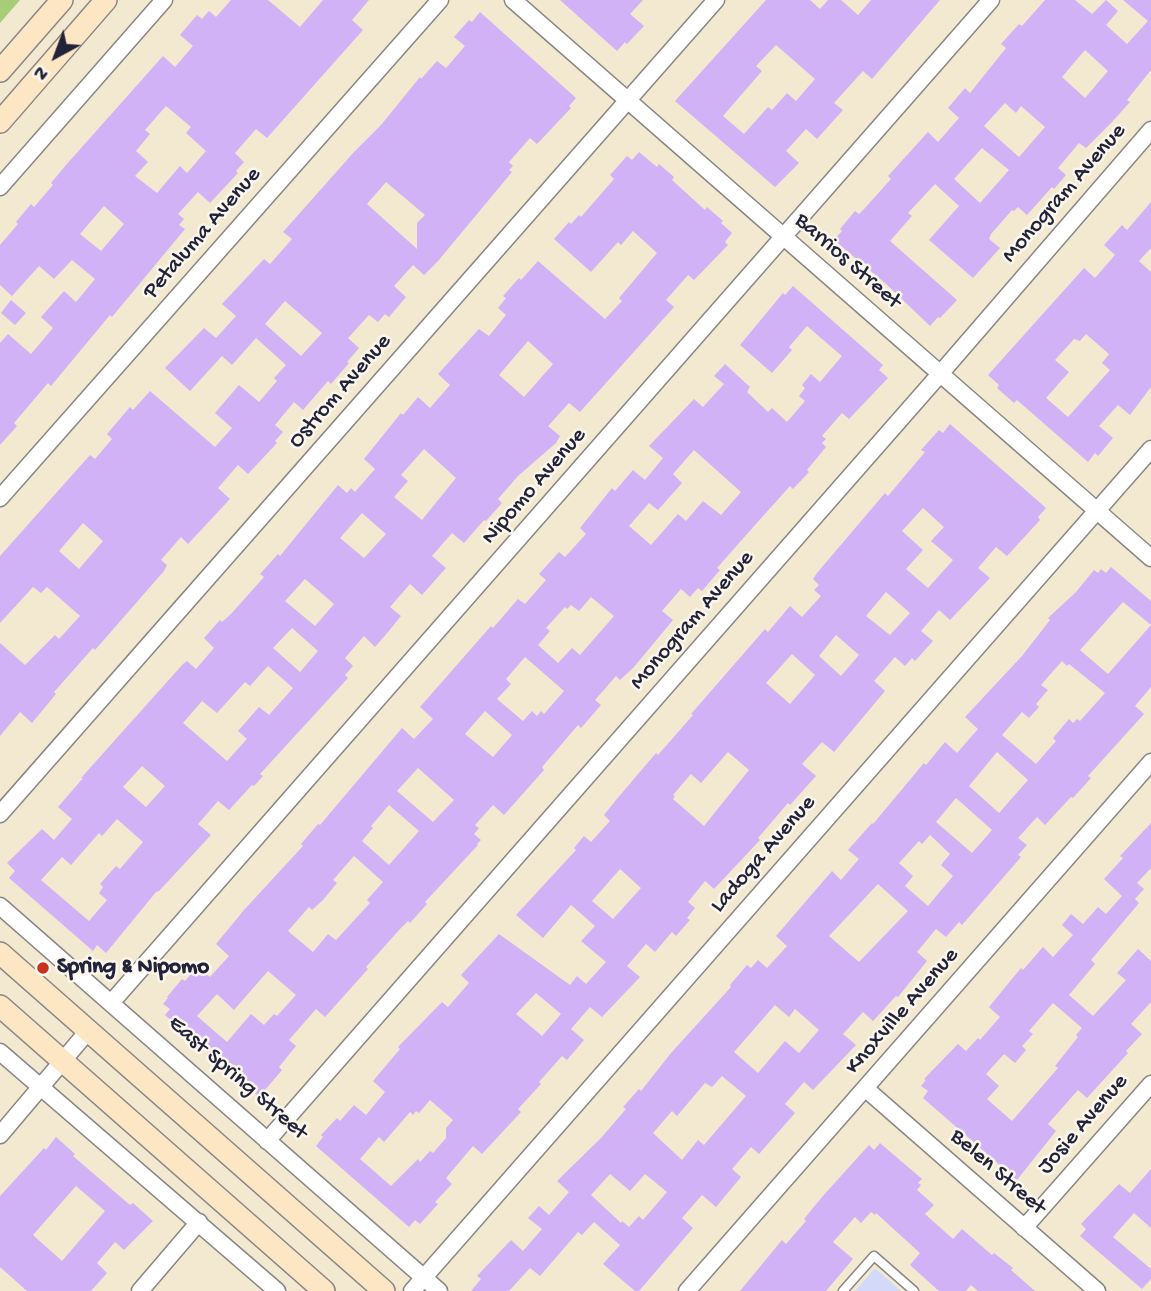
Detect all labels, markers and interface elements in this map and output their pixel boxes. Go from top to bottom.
north arrow [21,21,91,91]
text: N [30,59,54,85]
street label: Monogram Avenue [997,119,1133,269]
street label: Petaluma Avenue [138,162,268,306]
street label: Barrios Street [788,208,906,316]
street label: Ostrom Avenue [284,329,398,455]
street label: Nipomo Avenue [477,423,593,551]
street label: Monogram Avenue [625,546,761,696]
street label: Ladoga Avenue [705,790,823,920]
street label: Knoxville Avenue [840,943,966,1081]
place label: Spring & Nipomo [57,954,209,982]
marker: Spring & Nipomo [35,960,51,976]
street label: East Spring Street [161,1011,313,1147]
street label: Josie Avenue [1033,1069,1135,1181]
street label: Belen Street [943,1124,1051,1222]

